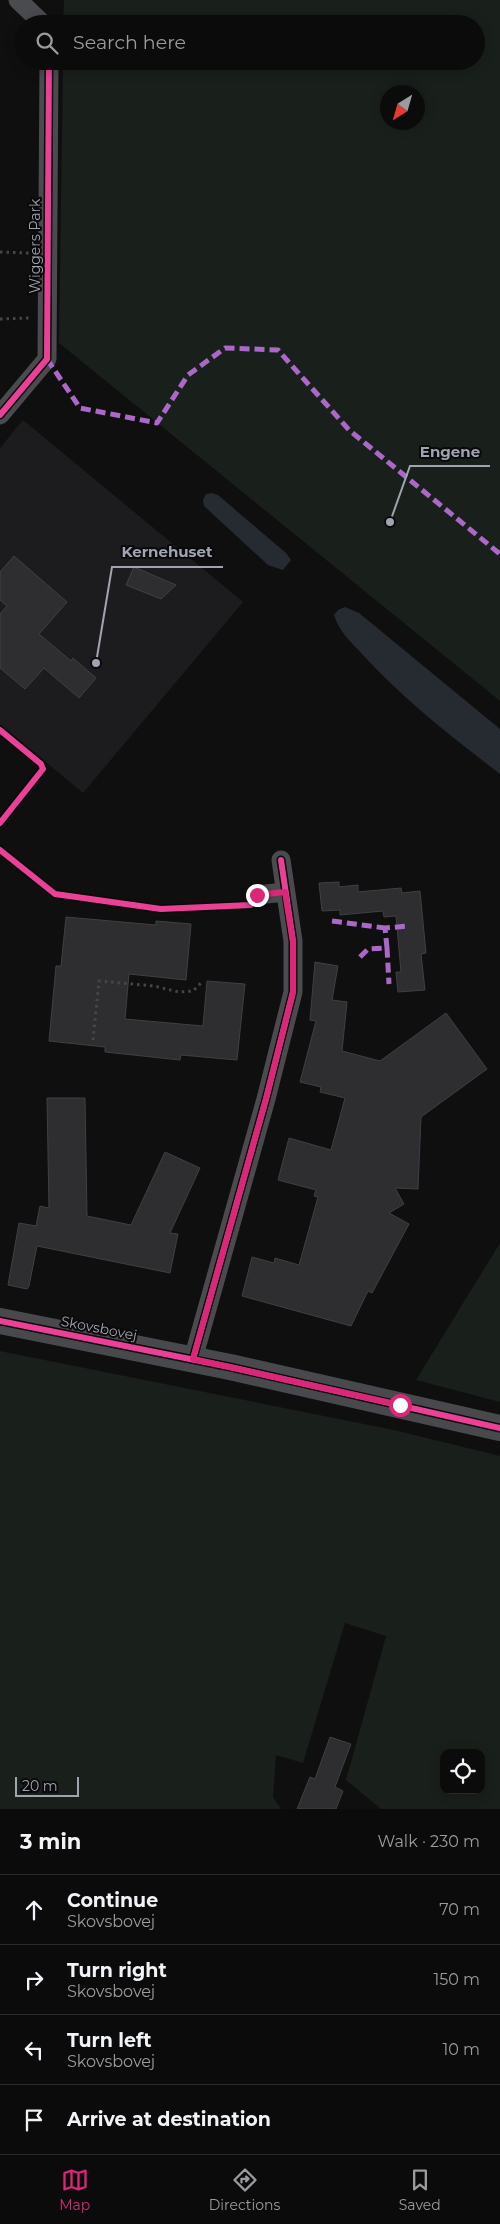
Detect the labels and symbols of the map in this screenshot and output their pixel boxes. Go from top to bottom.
north arrow [380,85,425,130]
street label: Wiggers Park [26,198,44,293]
callout: Engene [410,436,490,466]
text: Engene [420,442,480,461]
callout: Kernehuset [112,537,223,567]
text: Kernehuset [121,542,213,561]
route end [246,884,269,907]
street label: Skovsbovej [59,1312,139,1344]
route start [389,1394,412,1417]
scale bar [15,1774,79,1797]

